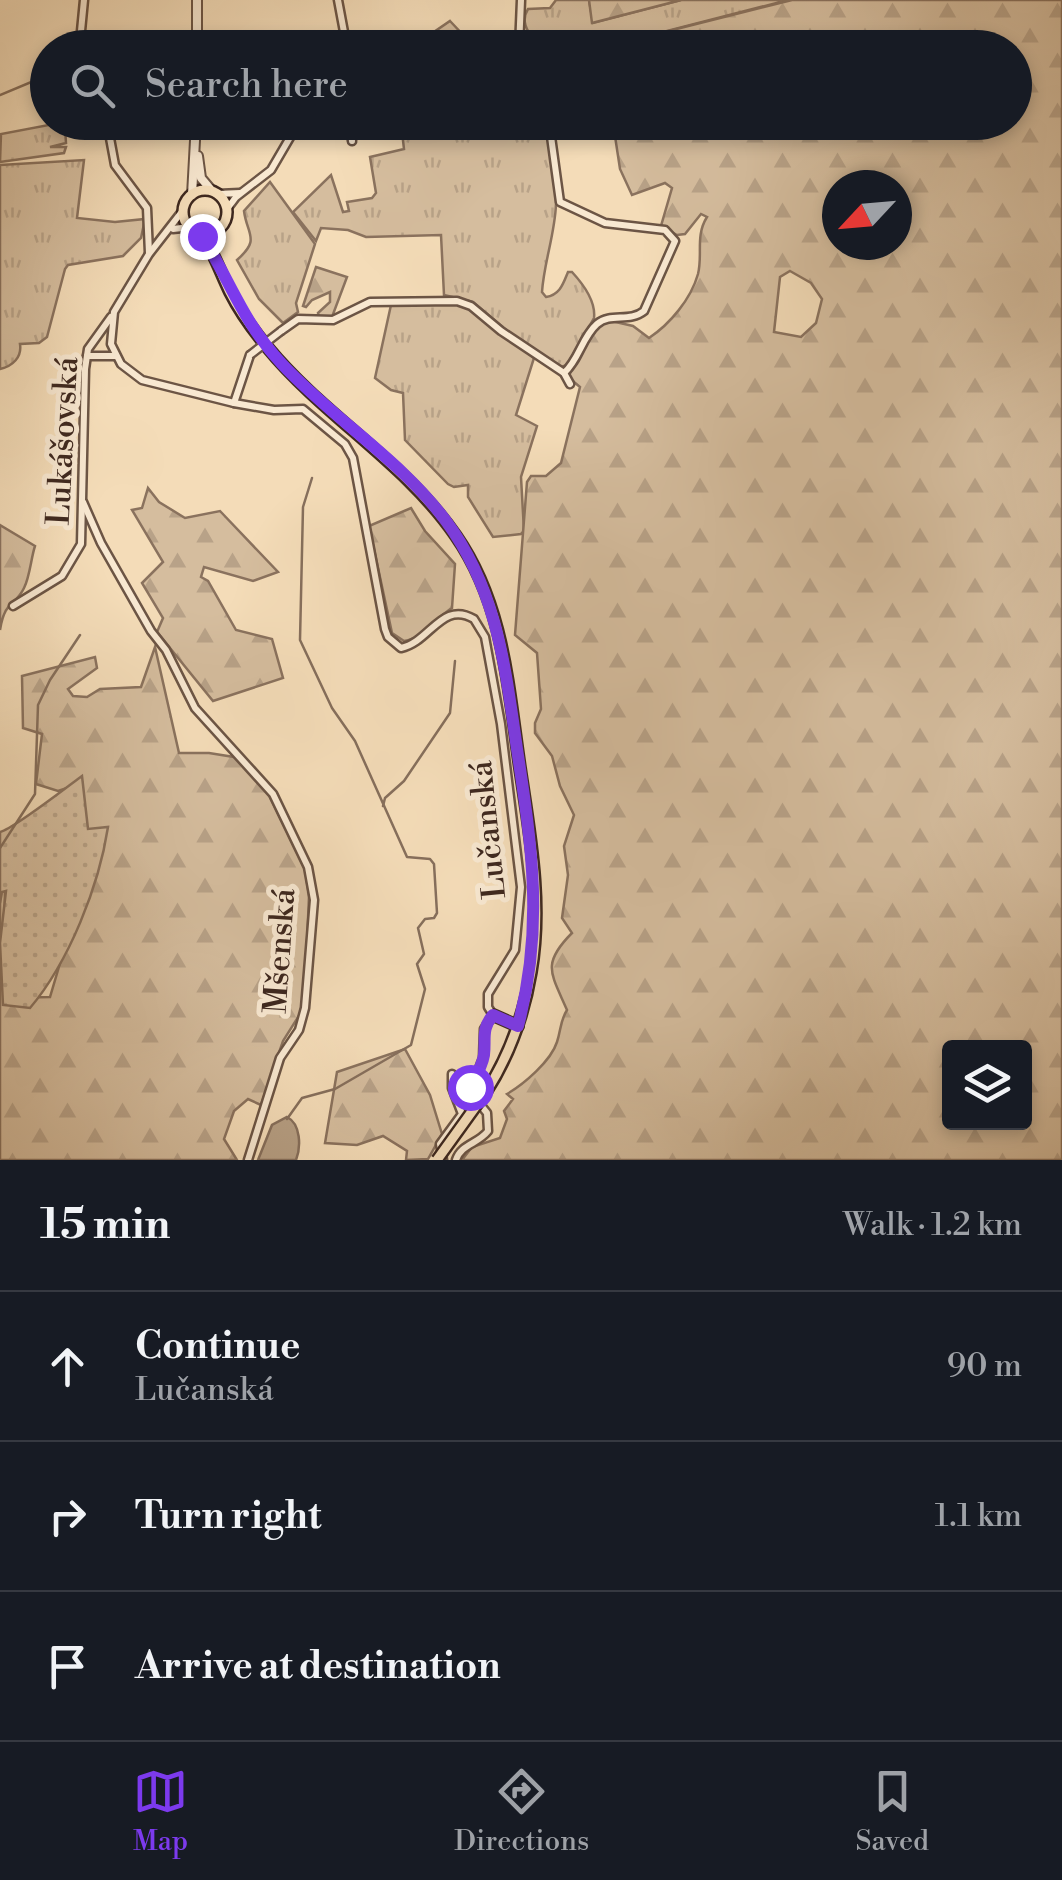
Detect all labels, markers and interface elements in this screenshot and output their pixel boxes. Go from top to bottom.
search box [30,30,1032,140]
icon: search [65,58,120,113]
text: Search here [145,62,348,109]
north arrow [822,170,912,260]
route end [180,214,226,260]
street label: Lukášovská [39,355,87,526]
street label: Lučanská [461,758,515,901]
street label: Mšenská [256,886,304,1015]
map controls [942,1040,1032,1130]
button: layers [942,1040,1032,1130]
route start [448,1065,494,1111]
text: 15 min [40,1199,170,1252]
text: Walk · 1.2 km [843,1205,1022,1245]
text: Continue [135,1323,300,1370]
icon: ahead [40,1339,95,1394]
text: 90 m [947,1346,1022,1386]
text: Lučanská [135,1370,274,1410]
icon: right [40,1489,95,1544]
text: Turn right [135,1493,321,1540]
text: 1.1 km [935,1496,1022,1536]
icon: arrive [40,1639,95,1694]
text: Arrive at destination [135,1643,501,1690]
tab: Map [133,1764,188,1859]
tab: Directions [454,1764,589,1859]
tab: Saved [855,1764,929,1859]

